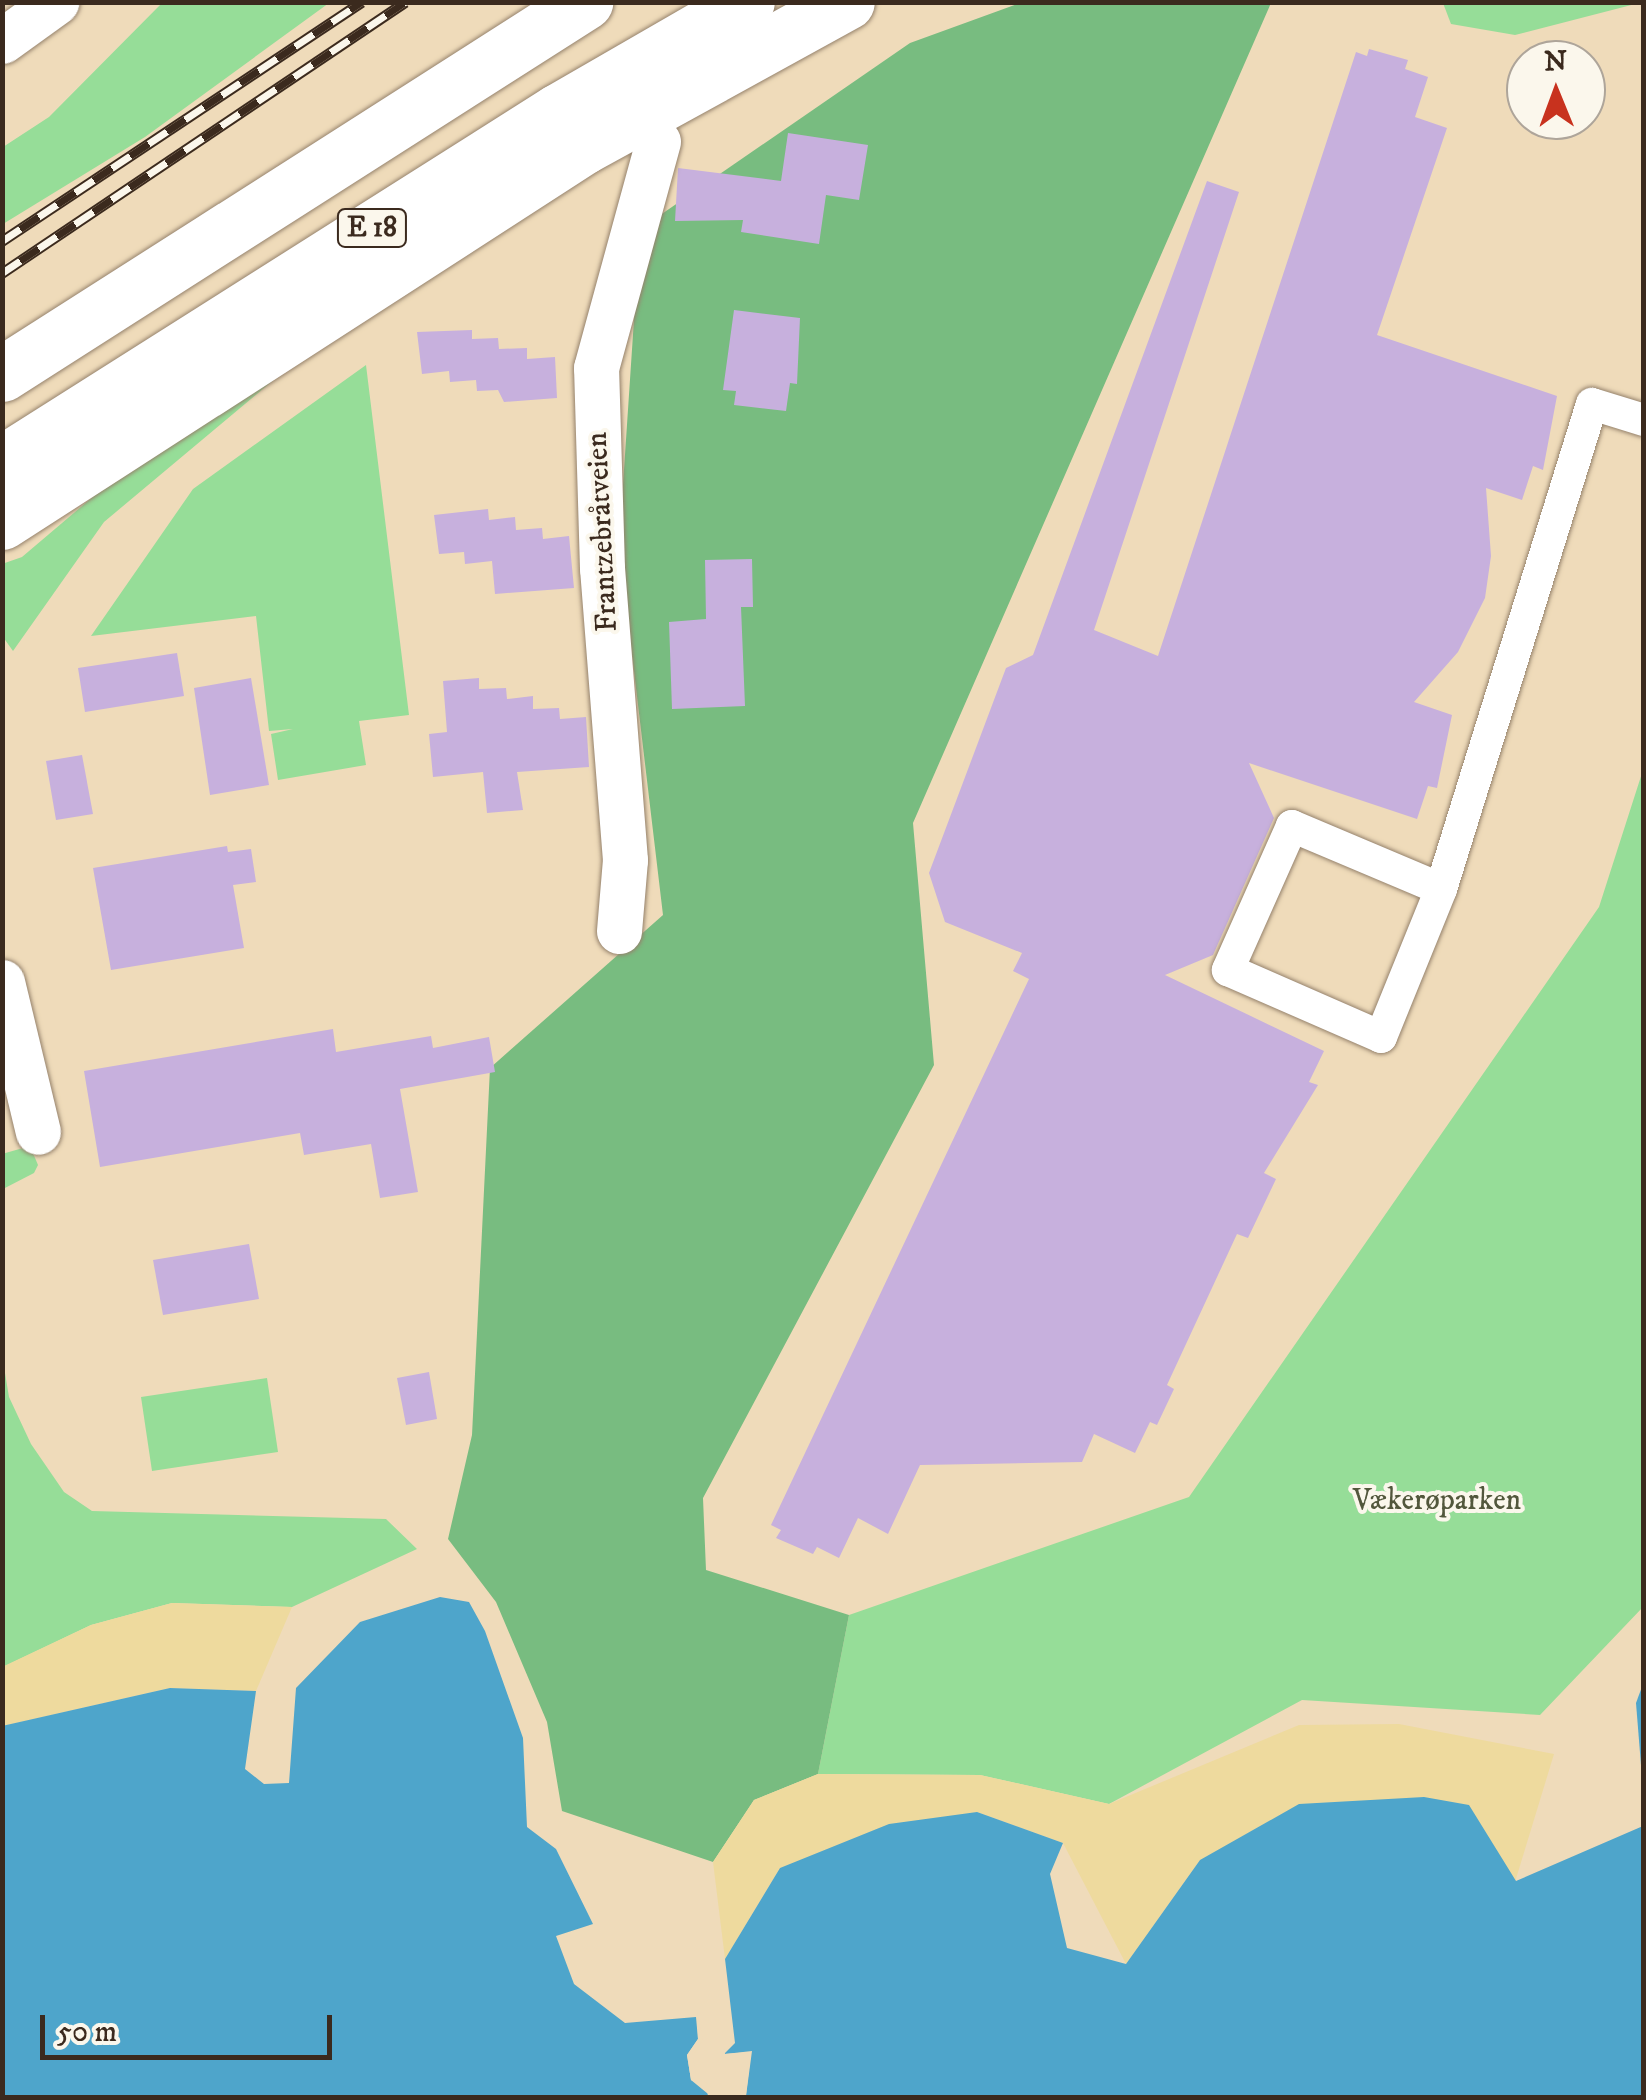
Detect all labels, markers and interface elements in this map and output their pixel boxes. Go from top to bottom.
north arrow [1506,40,1606,140]
text: N [1544,44,1567,79]
road number: E 18 [334,205,410,251]
street label: Frantzebråtveien [580,431,626,633]
park label: Vækerøparken [1353,1483,1521,1519]
scale bar [45,1995,338,2057]
text: 50 m [57,2014,117,2051]

